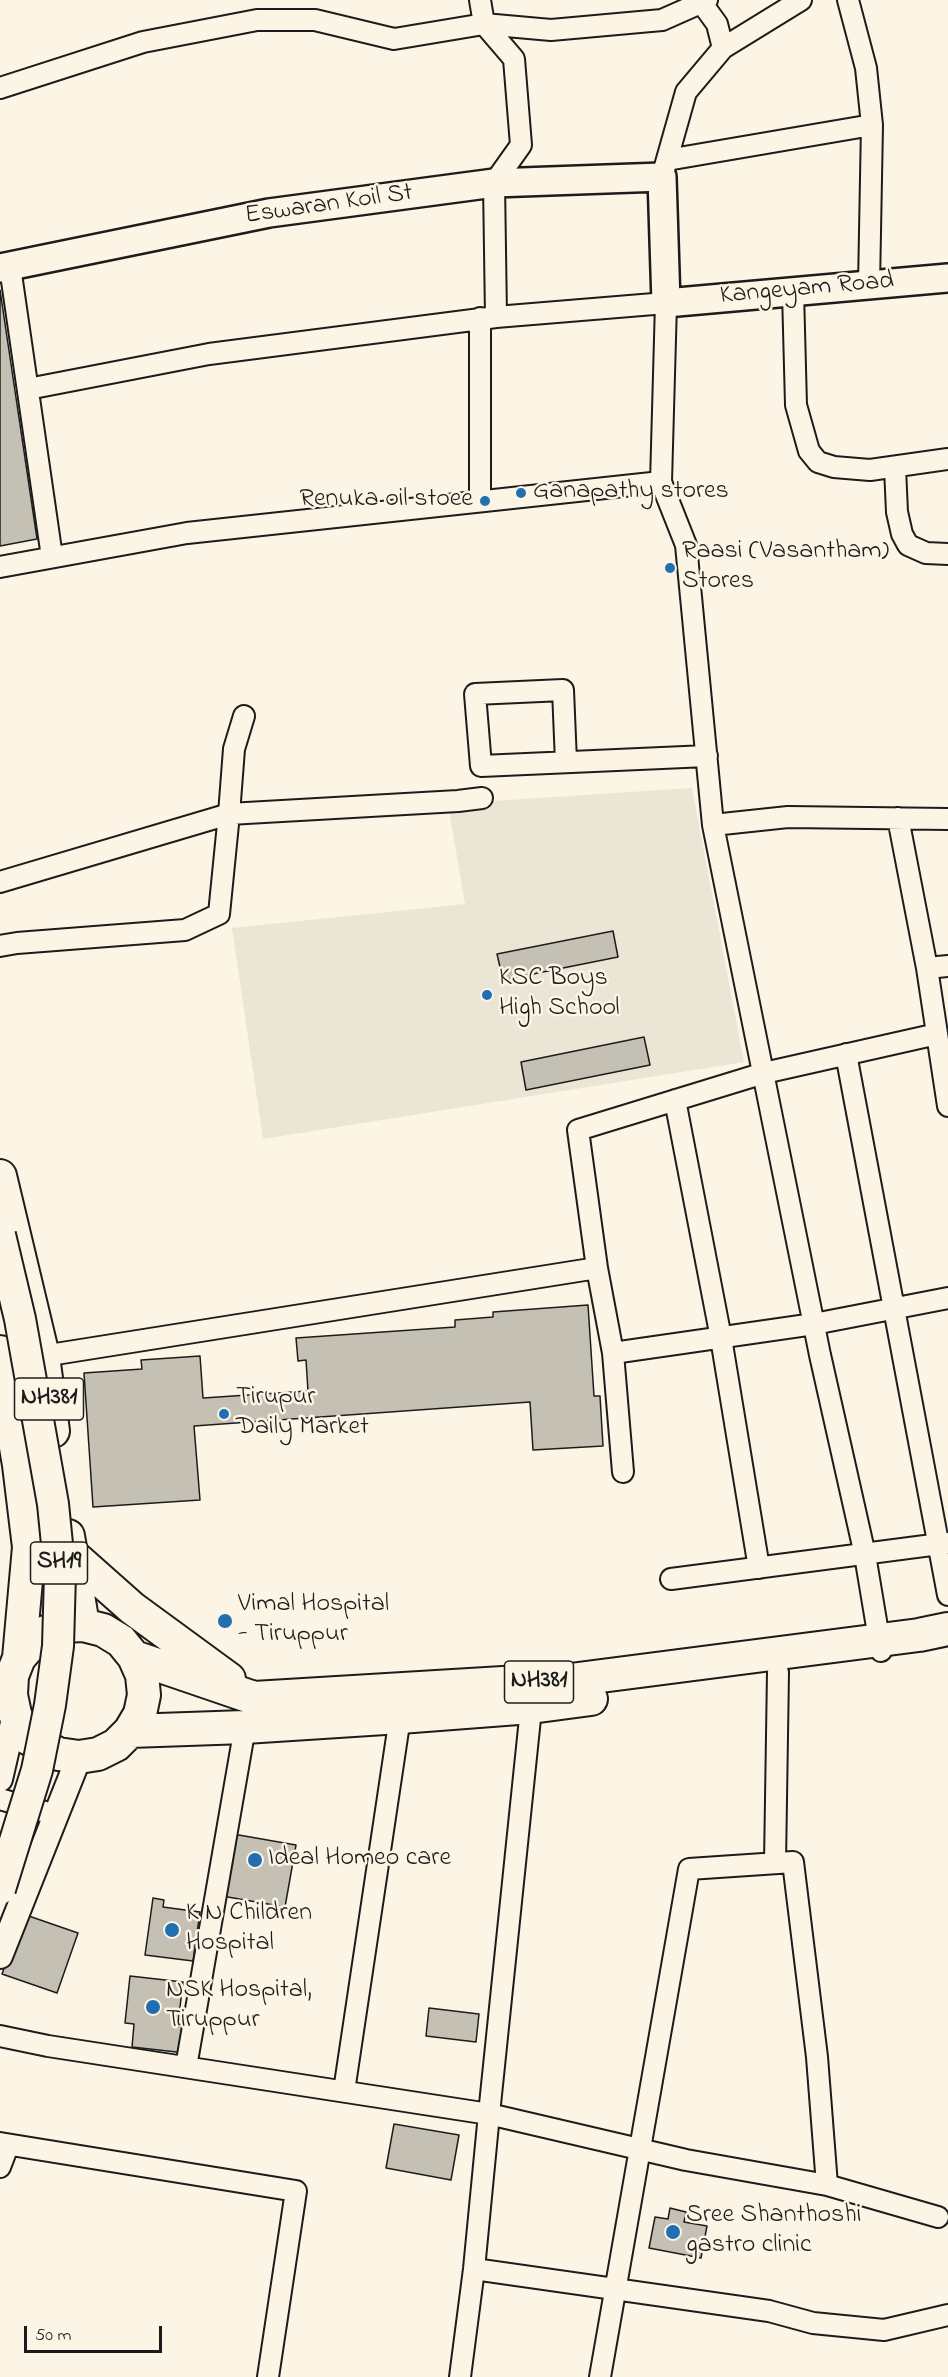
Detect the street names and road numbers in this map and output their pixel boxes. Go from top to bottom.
street label: Eswaran Koil St [243,179,415,233]
street label: Kangeyam Road [719,267,895,313]
road number: NH381 [14,1378,84,1420]
road number: SH19 [31,1542,88,1584]
road number: NH381 [504,1661,574,1703]

